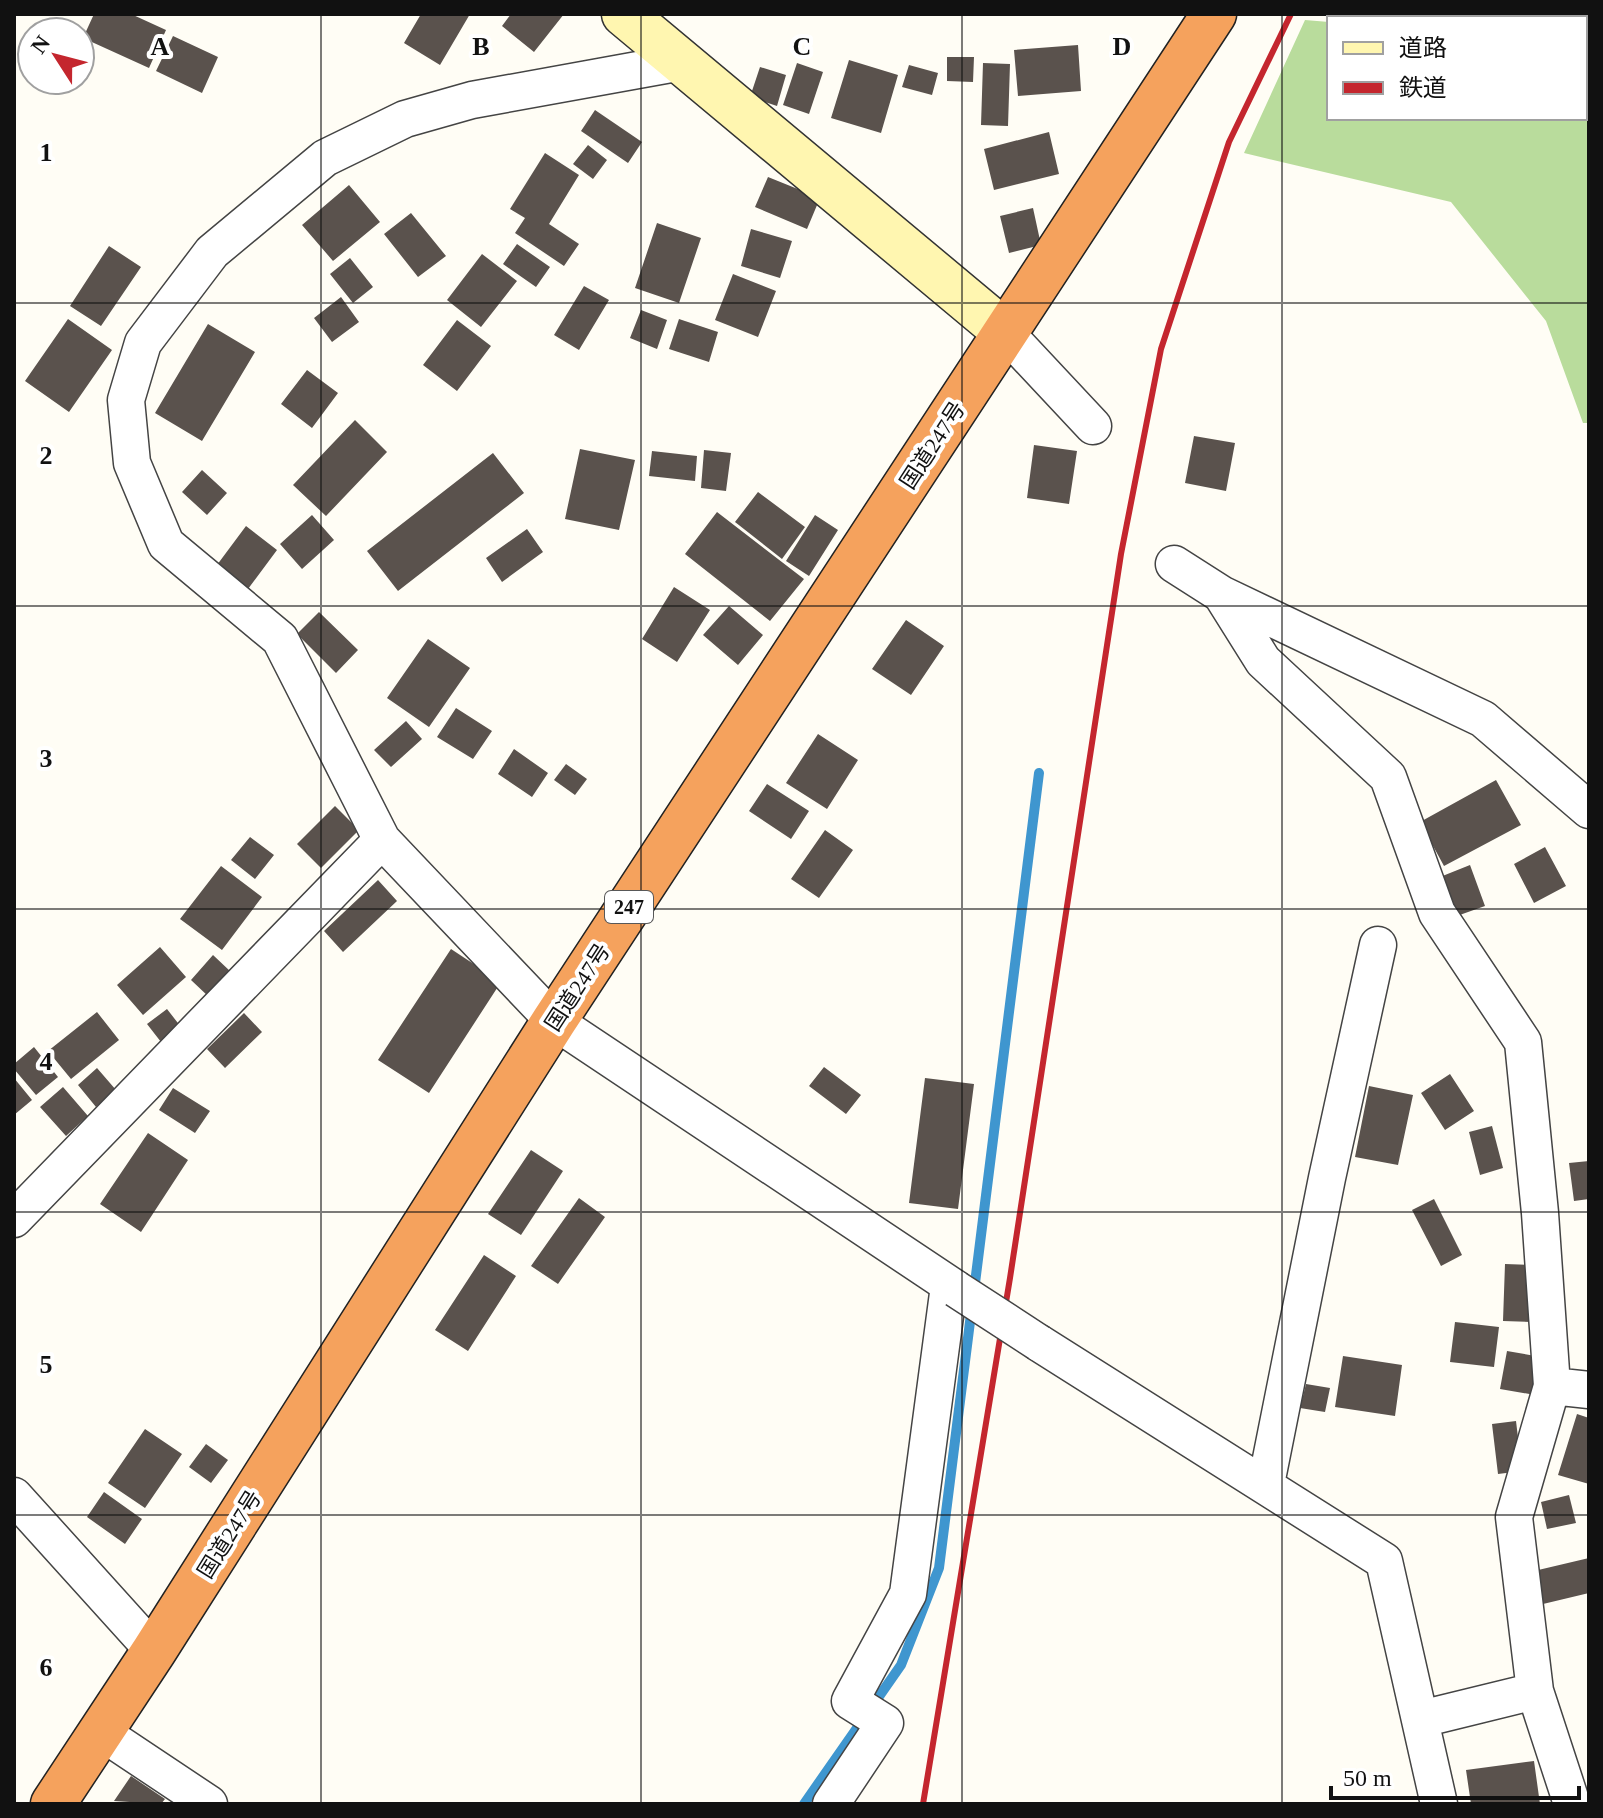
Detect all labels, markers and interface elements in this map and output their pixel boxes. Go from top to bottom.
north arrow [16,16,96,96]
legend [1327,16,1587,120]
text: N [25,31,55,58]
text: A [151,32,170,61]
text: B [472,32,490,61]
text: C [793,32,811,61]
text: D [1113,32,1131,61]
text: 道路 [1399,35,1447,61]
text: 鉄道 [1399,75,1447,101]
text: 1 [40,138,53,167]
street label: 国道247号 [895,397,970,494]
text: 2 [40,441,53,470]
text: 3 [40,744,53,773]
road number: 247 [605,891,653,923]
street label: 国道247号 [540,939,615,1036]
text: 4 [40,1047,53,1076]
text: 5 [40,1350,53,1379]
street label: 国道247号 [193,1486,266,1583]
text: 6 [40,1653,53,1682]
scale bar [1331,1750,1579,1800]
text: 50 m [1343,1765,1392,1791]

